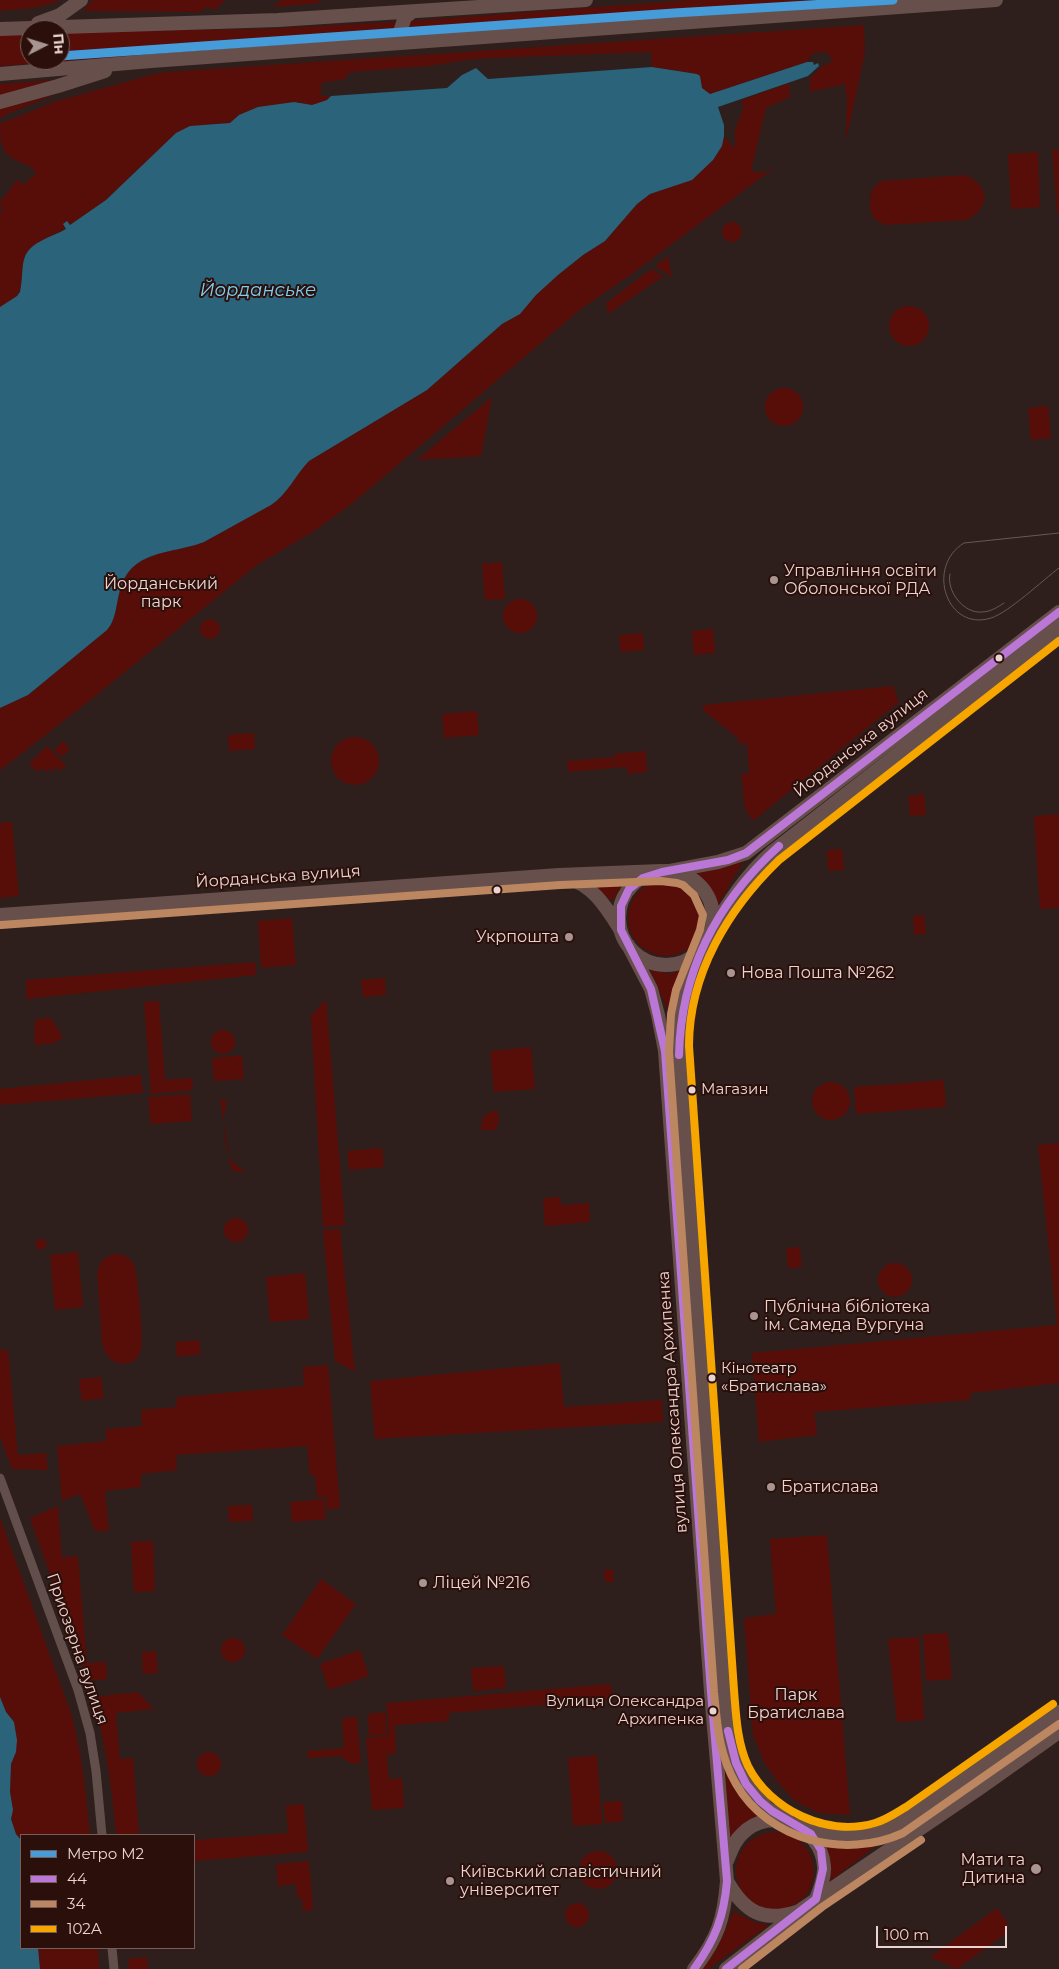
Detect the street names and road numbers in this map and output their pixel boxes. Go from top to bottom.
street label: Йорданська вулиця [790,684,932,802]
street label: Йорданська вулиця [195,862,361,892]
street label: вулиця Олександра Архипенка [654,1270,692,1534]
street label: Приозерна вулиця [42,1571,112,1727]

